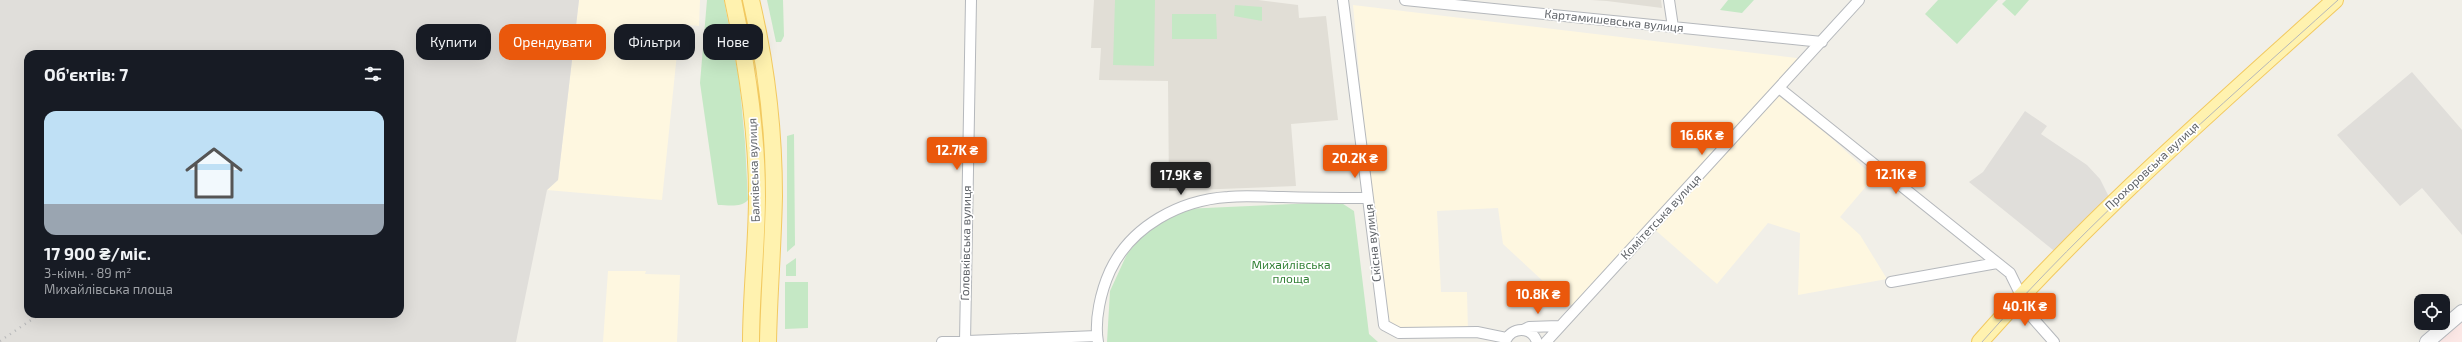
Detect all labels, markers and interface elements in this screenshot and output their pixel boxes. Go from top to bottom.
street label: Картамишевська вулиця [1544,6,1684,35]
chip: Купити [416,24,491,60]
chip: Орендувати [499,24,606,60]
chip: Фільтри [614,24,695,60]
chip: Нове [703,24,763,60]
icon: filters [362,63,384,85]
text: Об’єктів: 7 [44,64,128,84]
street label: Балківська вулиця [744,118,763,222]
street label: Прохоровська вулиця [2102,118,2202,213]
pin: 16.6K ₴ [1665,122,1739,156]
text: 16.6K ₴ [1680,127,1724,143]
icon: home [178,137,250,209]
pin: 12.7K ₴ [920,137,994,171]
text: 12.7K ₴ [936,142,978,158]
pin: 20.2K ₴ [1318,145,1392,179]
text: 20.2K ₴ [1332,150,1378,166]
pin: 12.1K ₴ [1859,161,1933,195]
pin: 17.9K ₴ [1144,162,1218,196]
text: 12.1K ₴ [1876,166,1916,182]
text: 17.9K ₴ [1160,167,1202,183]
street label: Комітетська вулиця [1617,171,1704,263]
street label: Головківська вулиця [957,185,974,301]
street label: Cкісна вулиця [1361,203,1384,283]
text: 17 900 ₴/міс. [44,243,151,263]
park label: Михайлівська площа [1251,257,1331,285]
text: 3-кімн. · 89 m² [44,265,131,281]
text: Михайлівська площа [44,281,173,297]
pin: 10.8K ₴ [1501,281,1575,315]
text: 10.8K ₴ [1516,286,1560,302]
pin: 40.1K ₴ [1988,293,2062,327]
map controls [2414,294,2450,330]
button: locate [2414,294,2450,330]
text: 40.1K ₴ [2003,298,2047,314]

